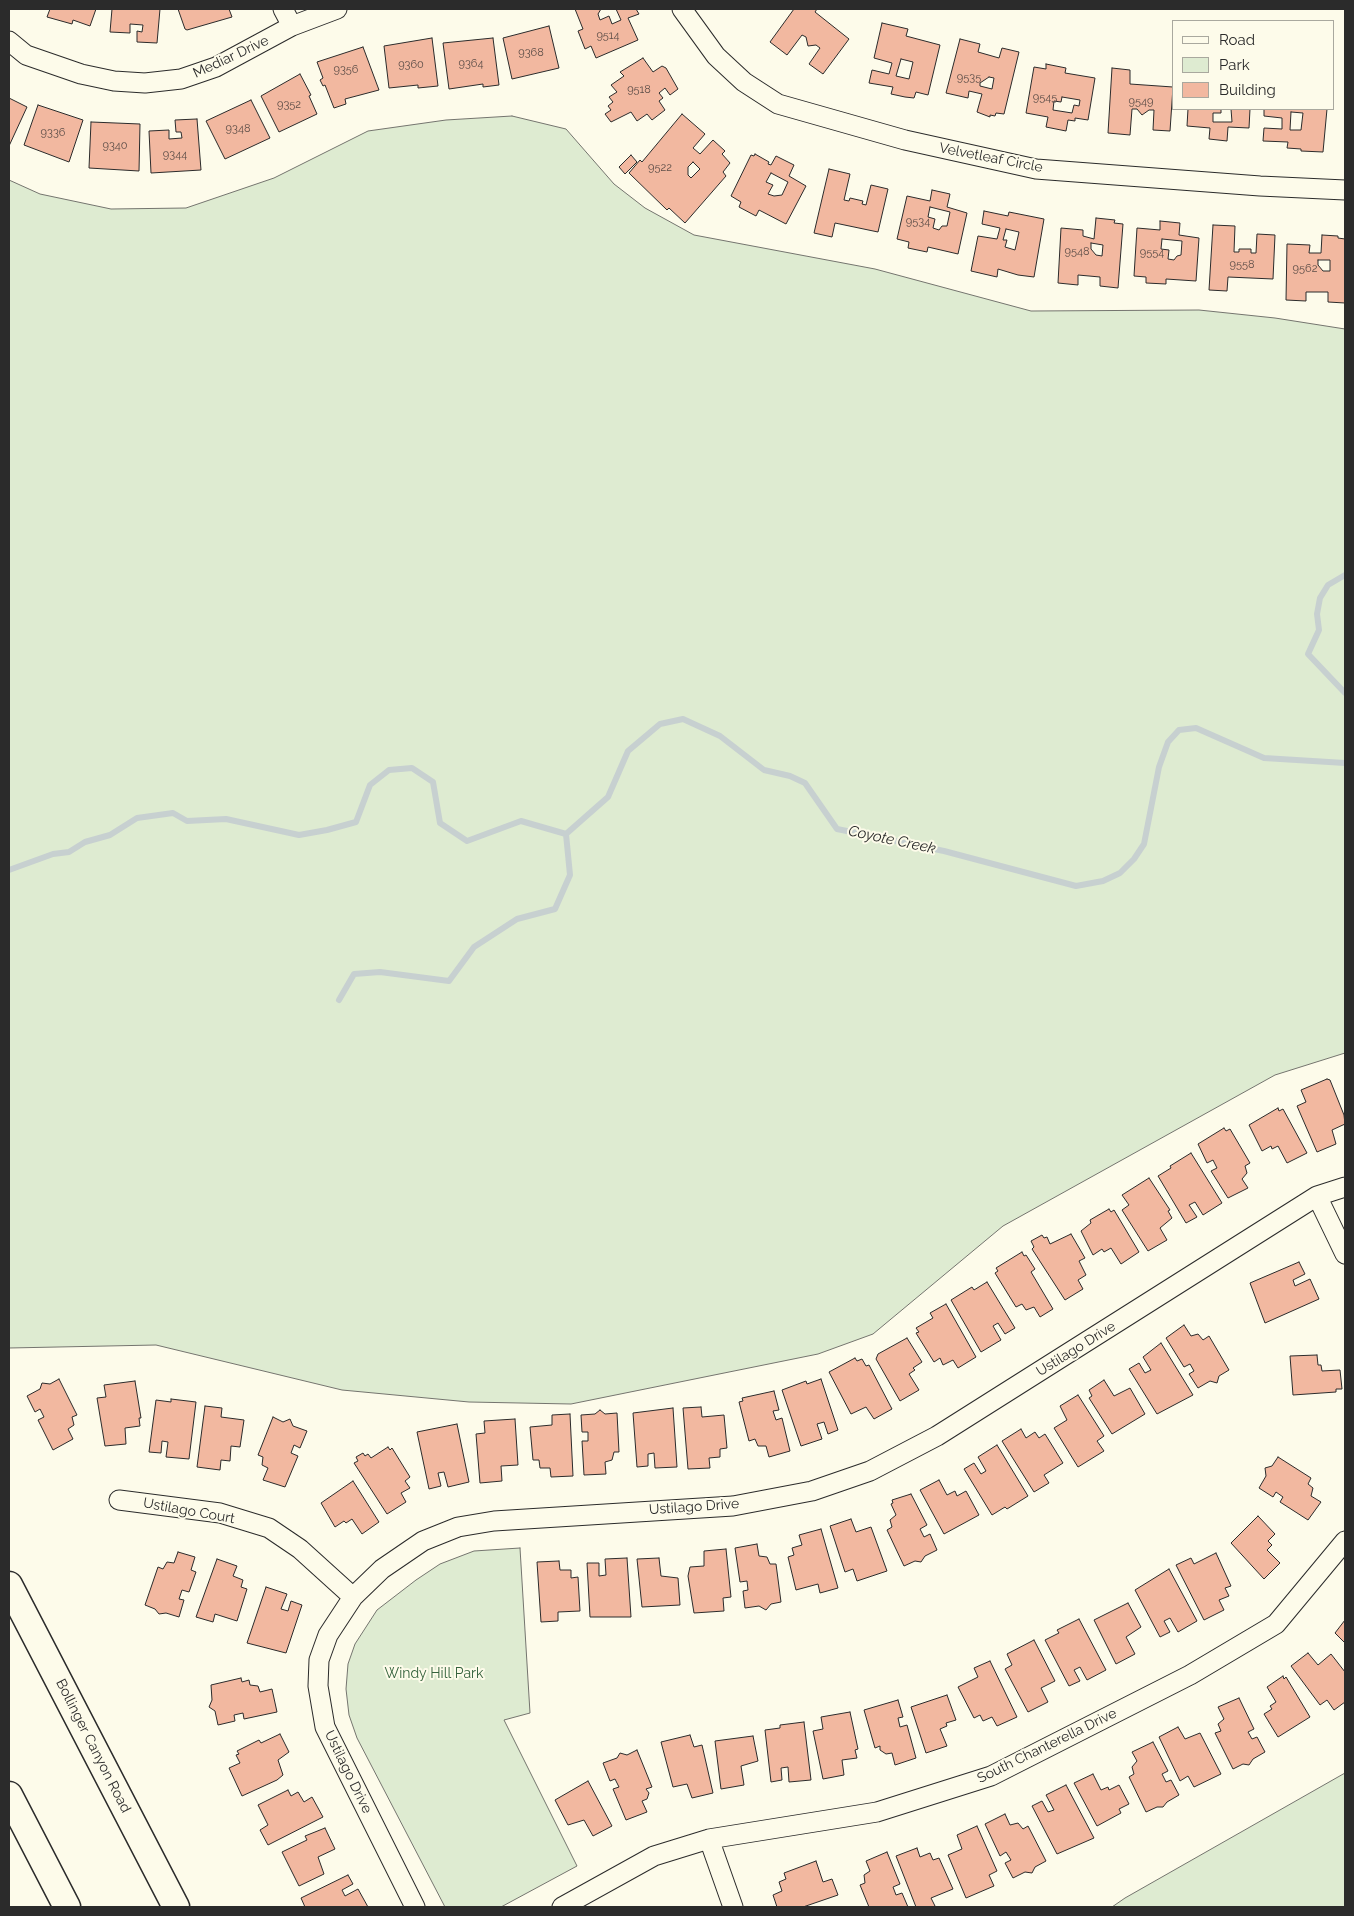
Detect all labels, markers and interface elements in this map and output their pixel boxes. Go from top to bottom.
legend [1172,20,1334,110]
house number: 9514 [596,29,620,43]
text: Road [1219,31,1255,49]
street label: Mediar Drive [190,32,272,82]
house number: 9368 [518,46,544,60]
text: Park [1219,56,1250,74]
house number: 9364 [459,57,483,71]
house number: 9360 [398,58,424,72]
house number: 9356 [334,63,358,77]
house number: 9535 [957,71,981,85]
text: Building [1219,81,1276,99]
house number: 9518 [627,83,651,97]
house number: 9545 [1033,91,1057,105]
house number: 9549 [1129,95,1153,109]
house number: 9352 [277,98,301,112]
house number: 9348 [226,122,250,136]
house number: 9336 [41,126,65,140]
house number: 9340 [102,139,128,153]
street label: Velvetleaf Circle [938,140,1044,176]
house number: 9344 [163,148,187,162]
house number: 9522 [648,161,672,175]
house number: 9534 [906,215,930,229]
house number: 9548 [1065,245,1089,259]
house number: 9554 [1140,246,1164,260]
house number: 9558 [1230,258,1254,272]
house number: 9562 [1293,262,1317,276]
water label: Coyote Creek [847,822,937,858]
street label: Ustilago Drive [1033,1318,1119,1380]
street label: Ustilago Court [142,1495,236,1527]
street label: Ustilago Drive [648,1495,740,1519]
park label: Windy Hill Park [385,1666,483,1682]
street label: Bollinger Canyon Road [52,1676,134,1816]
street label: South Chanterella Drive [975,1705,1119,1787]
street label: Ustilago Drive [321,1728,375,1816]

